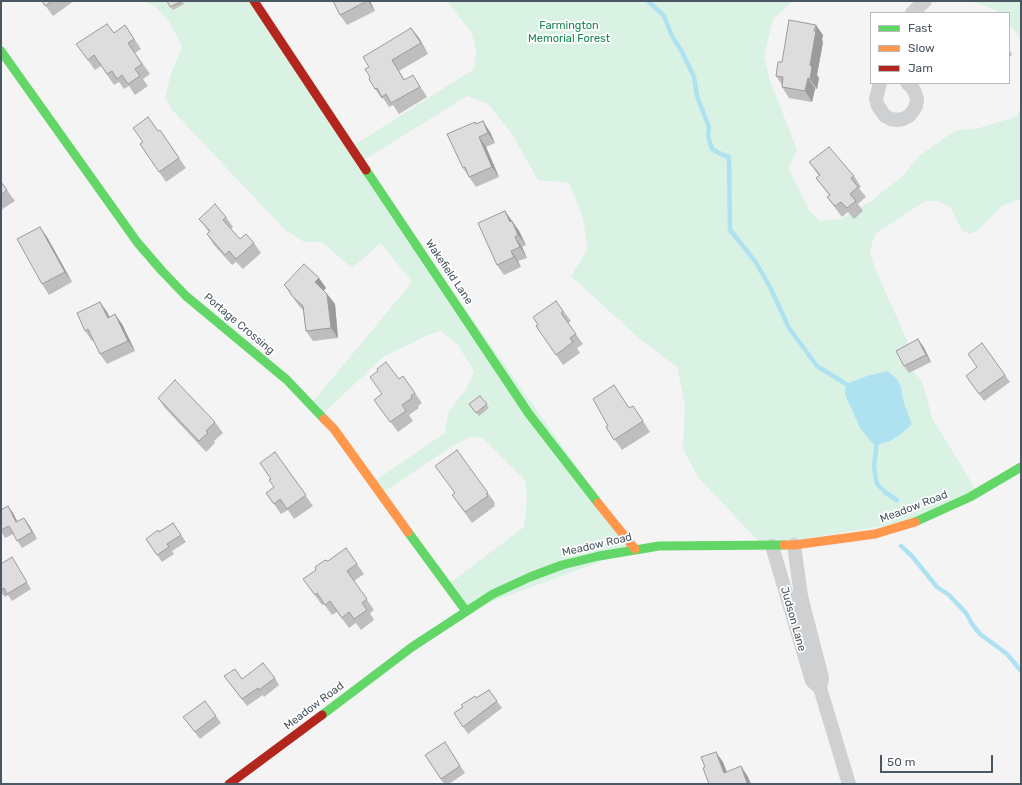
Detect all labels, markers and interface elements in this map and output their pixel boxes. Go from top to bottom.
legend [870,12,1010,84]
park label: Farmington Memorial Forest [528,19,610,45]
text: Fast [908,21,932,35]
text: Slow [908,41,935,55]
text: Jam [908,61,933,75]
street label: Wakefield Lane [422,237,476,307]
street label: Portage Crossing [201,291,277,357]
street label: Meadow Road [878,488,950,526]
street label: Meadow Road [561,531,633,559]
street label: Judson Lane [777,585,809,653]
street label: Meadow Road [282,679,346,733]
scale bar [882,747,995,773]
text: 50 m [887,755,915,769]

